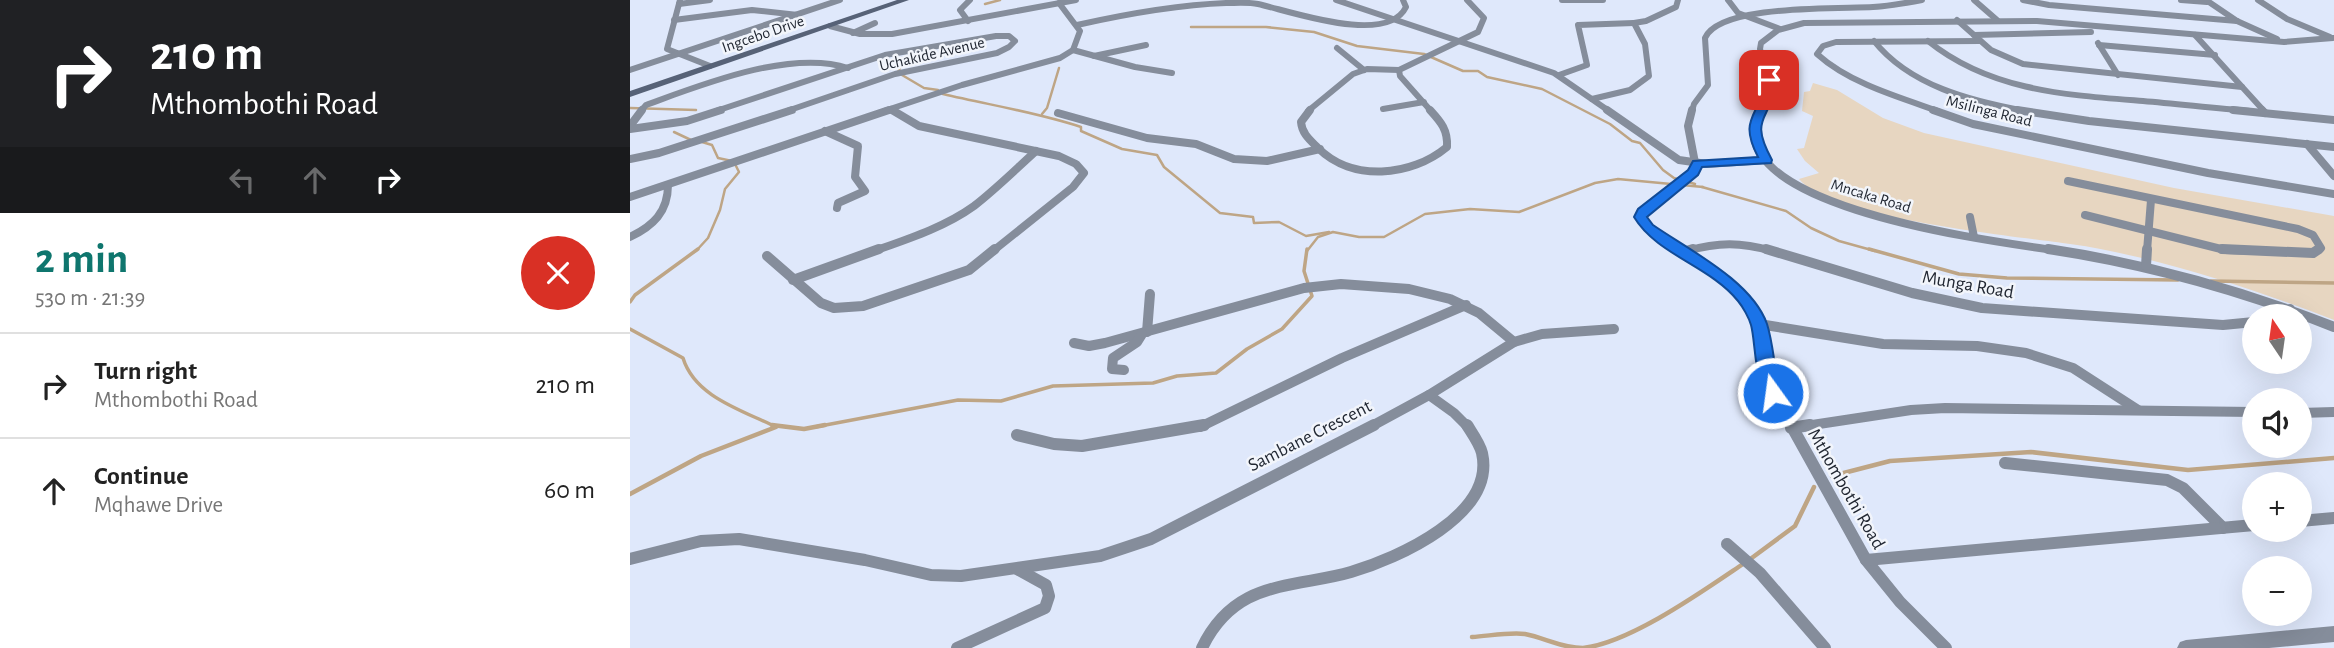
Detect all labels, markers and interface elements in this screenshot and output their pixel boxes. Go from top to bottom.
street label: Ingcebo Drive [720,12,806,56]
icon: right [35,28,126,119]
text: 210 m [150,30,263,79]
street label: Uchakide Avenue [878,34,986,74]
pin [1739,50,1799,110]
icon: arrive [1750,61,1788,99]
text: Mthombothi Road [150,88,378,120]
street label: Msilinga Road [1944,93,2034,129]
icon: left [223,161,261,199]
icon: ahead [296,161,334,199]
icon: right [369,161,407,199]
street label: Mncaka Road [1829,176,1913,216]
button: close [521,236,595,310]
text: 2 min [35,238,128,280]
street label: Munga Road [1921,268,2015,302]
text: 530 m · 21:39 [35,287,145,310]
north arrow [2242,304,2312,374]
map controls [2242,304,2312,626]
position arrow [1736,356,1810,430]
text: Turn right [94,358,197,384]
icon: right [35,367,73,405]
text: 210 m [535,372,595,398]
button: sound [2242,388,2312,458]
text: Mthombothi Road [94,389,258,412]
street label: Sambane Crescent [1245,397,1375,475]
street label: Mthombothi Road [1804,426,1888,553]
text: Continue [94,463,189,489]
icon: ahead [35,472,73,510]
button: + [2242,472,2312,542]
text: 60 m [544,477,595,503]
text: Mqhawe Drive [94,494,223,517]
button: − [2242,556,2312,626]

